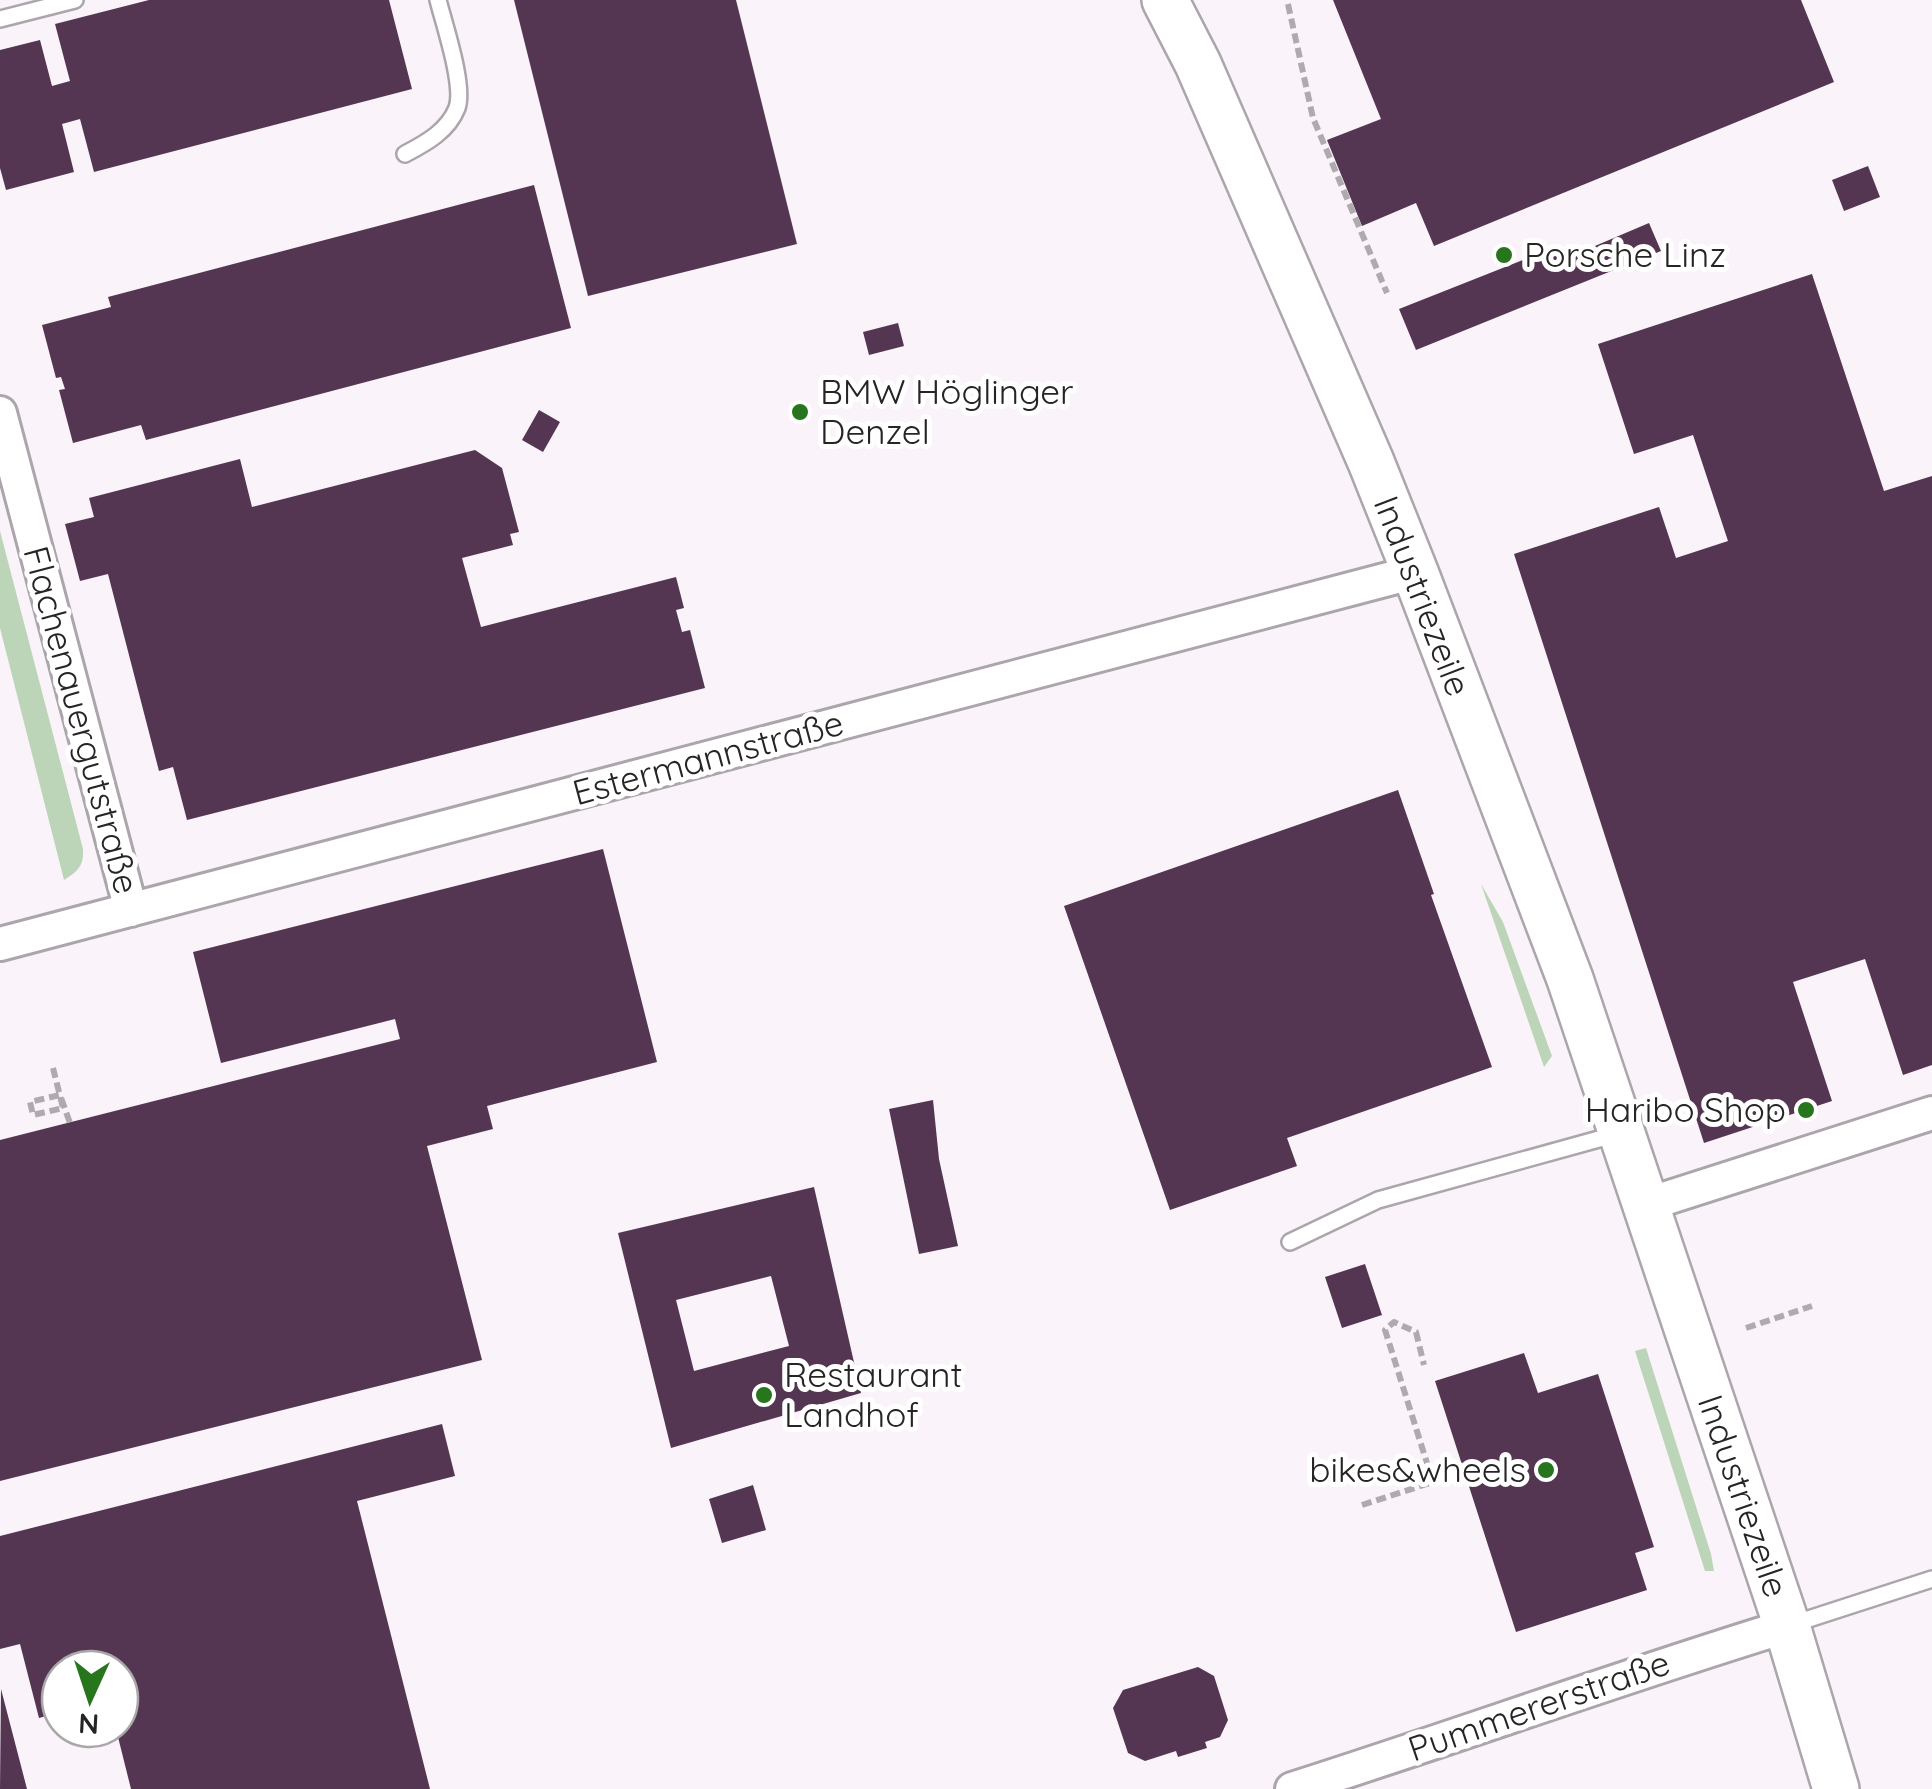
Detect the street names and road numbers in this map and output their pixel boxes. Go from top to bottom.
street label: Industriezeile [1365,489,1481,702]
street label: Flachenauergutstraße [14,541,150,898]
street label: Estermannstraße [568,700,848,814]
street label: Industriezeile [1689,1389,1799,1603]
street label: Pummererstraße [1402,1640,1675,1770]

